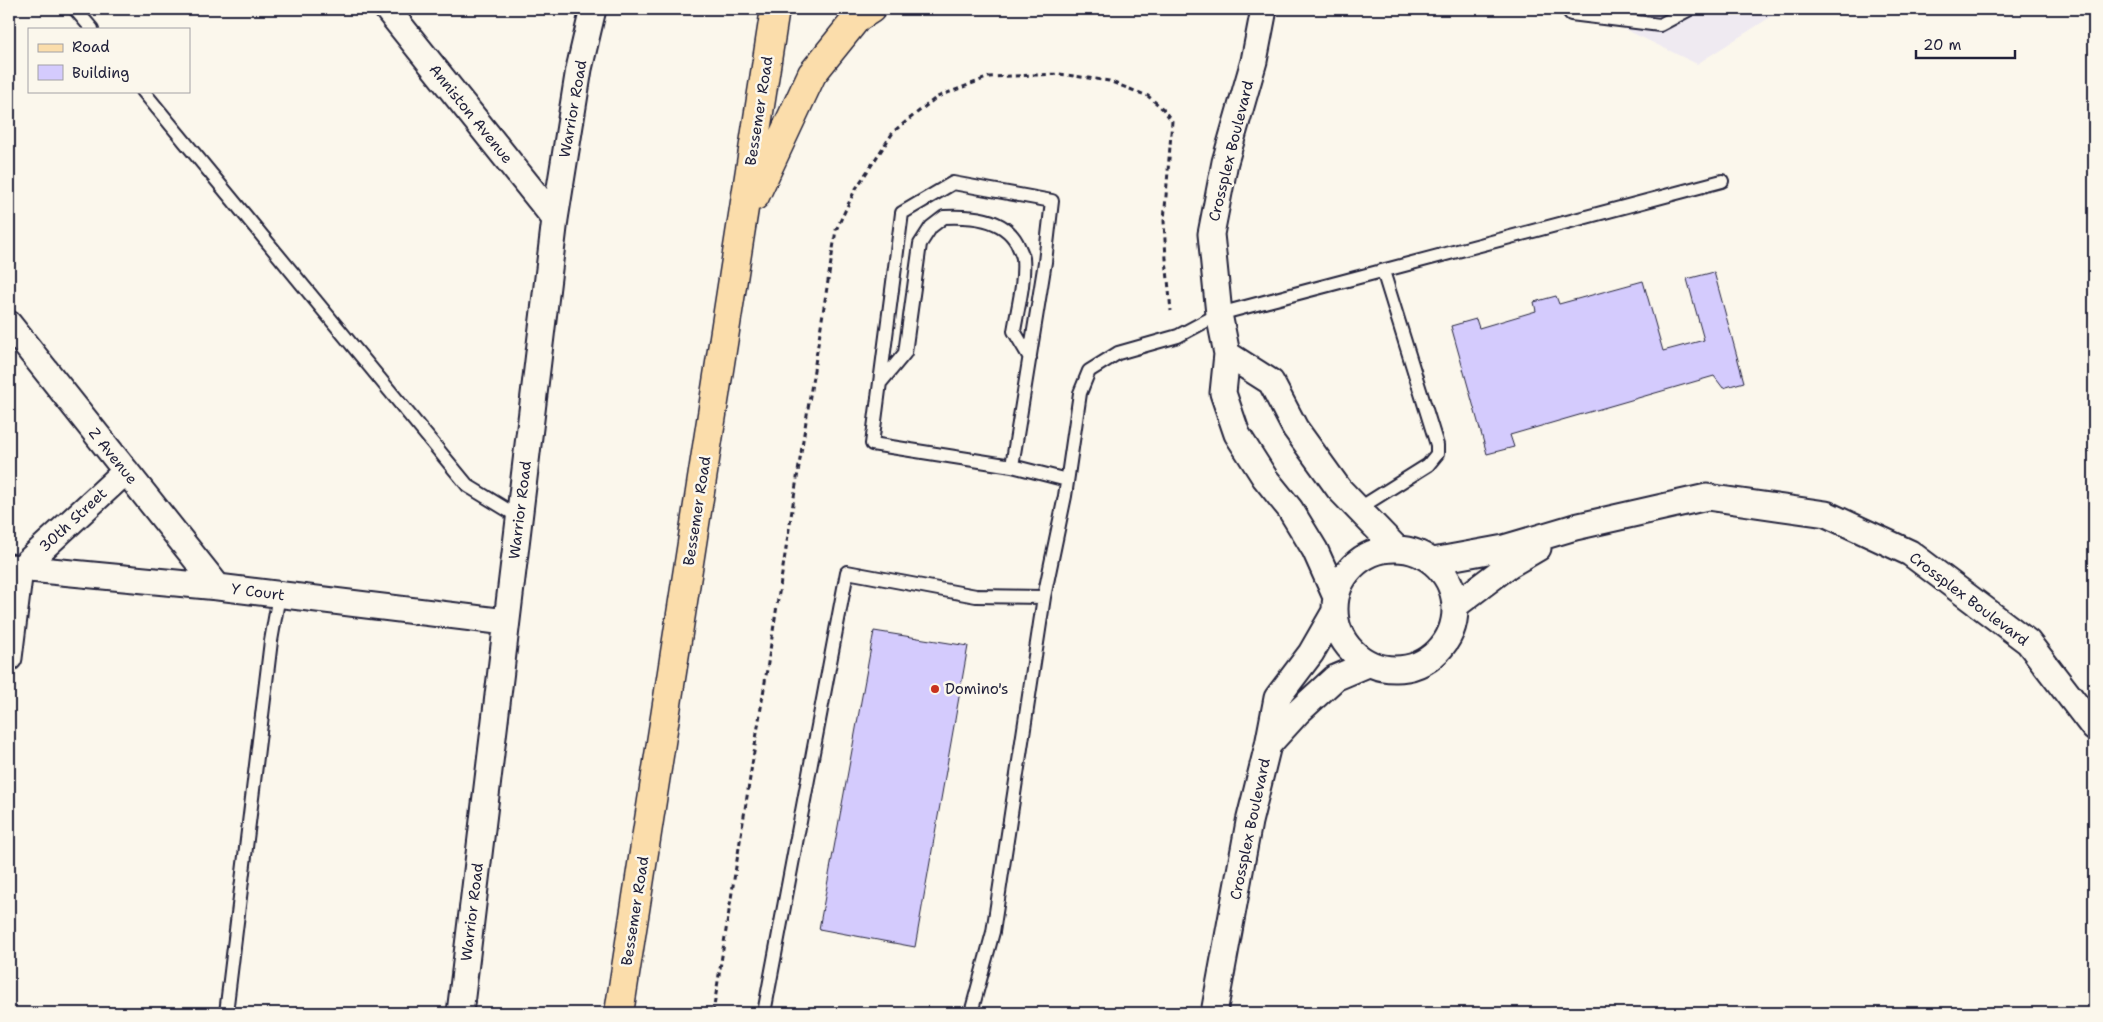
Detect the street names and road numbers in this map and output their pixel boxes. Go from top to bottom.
street label: Bessemer Road [740,54,778,167]
street label: Warrior Road [555,58,592,159]
street label: Anniston Avenue [425,60,517,168]
street label: Crossplex Boulevard [1204,78,1258,224]
street label: Z Avenue [84,424,142,488]
street label: Bessemer Road [678,454,716,567]
street label: Warrior Road [504,459,536,560]
street label: 30th Street [35,483,111,557]
street label: Crossplex Boulevard [1905,548,2033,651]
street label: Y Court [230,579,286,605]
street label: Crossplex Boulevard [1225,756,1275,902]
street label: Bessemer Road [616,854,654,967]
street label: Warrior Road [456,861,488,962]

